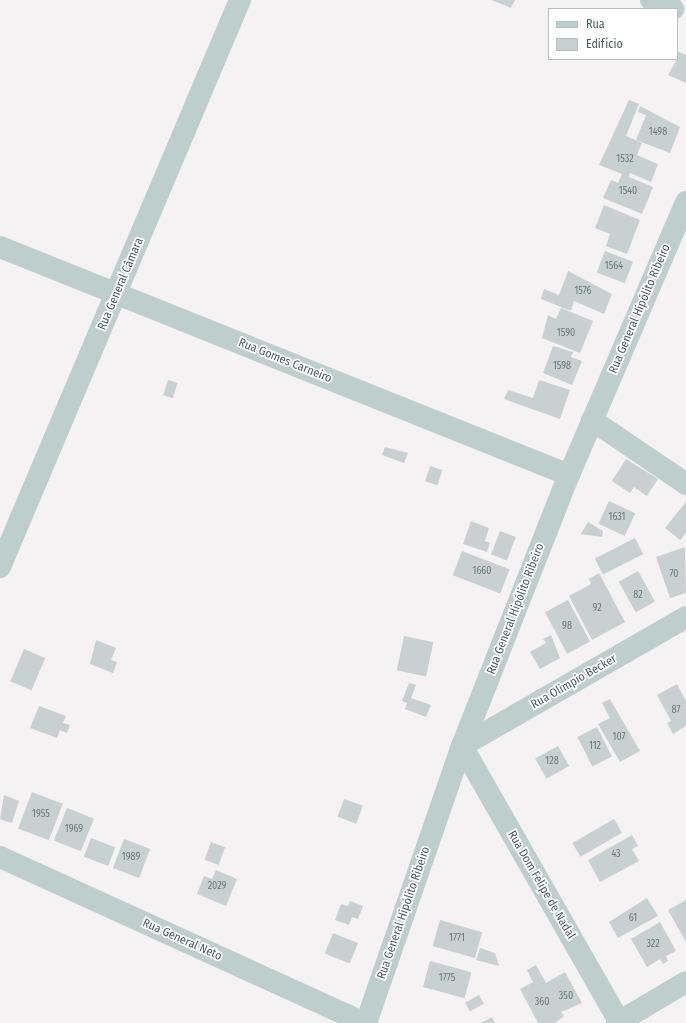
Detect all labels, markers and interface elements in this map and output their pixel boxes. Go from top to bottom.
legend [548,8,678,60]
text: Rua [586,17,605,31]
text: Edifício [586,37,623,51]
house number: 1498 [649,127,667,139]
house number: 1532 [616,154,634,166]
house number: 1540 [619,186,637,198]
street label: Rua General Câmara [95,236,147,332]
street label: Rua General Hipólito Ribeiro [606,242,674,376]
house number: 1564 [605,261,623,273]
house number: 1576 [574,286,592,298]
house number: 1590 [557,328,575,340]
street label: Rua Gomes Carneiro [236,336,334,386]
house number: 1598 [553,361,571,373]
house number: 1631 [609,512,625,524]
street label: Rua General Hipólito Ribeiro [484,541,548,677]
house number: 1660 [472,566,492,578]
house number: 70 [669,569,679,581]
house number: 82 [633,590,643,602]
house number: 92 [592,603,602,615]
house number: 98 [562,621,572,633]
street label: Rua Olimpio Becker [529,652,619,712]
house number: 87 [672,705,680,717]
house number: 107 [613,732,625,744]
house number: 112 [589,741,601,753]
house number: 128 [545,756,559,768]
house number: 1955 [32,809,50,821]
house number: 1969 [65,824,83,836]
street label: Rua Dom Felipe de Nadal [504,828,578,942]
street label: Rua General Hipólito Ribeiro [375,845,433,981]
house number: 43 [611,849,621,861]
house number: 1989 [122,852,140,864]
house number: 2029 [208,881,226,893]
house number: 61 [629,913,637,925]
street label: Rua General Neto [140,916,224,964]
house number: 1771 [449,933,465,945]
house number: 322 [646,939,660,951]
house number: 1775 [439,973,455,985]
house number: 350 [559,991,573,1003]
house number: 360 [535,997,549,1009]

